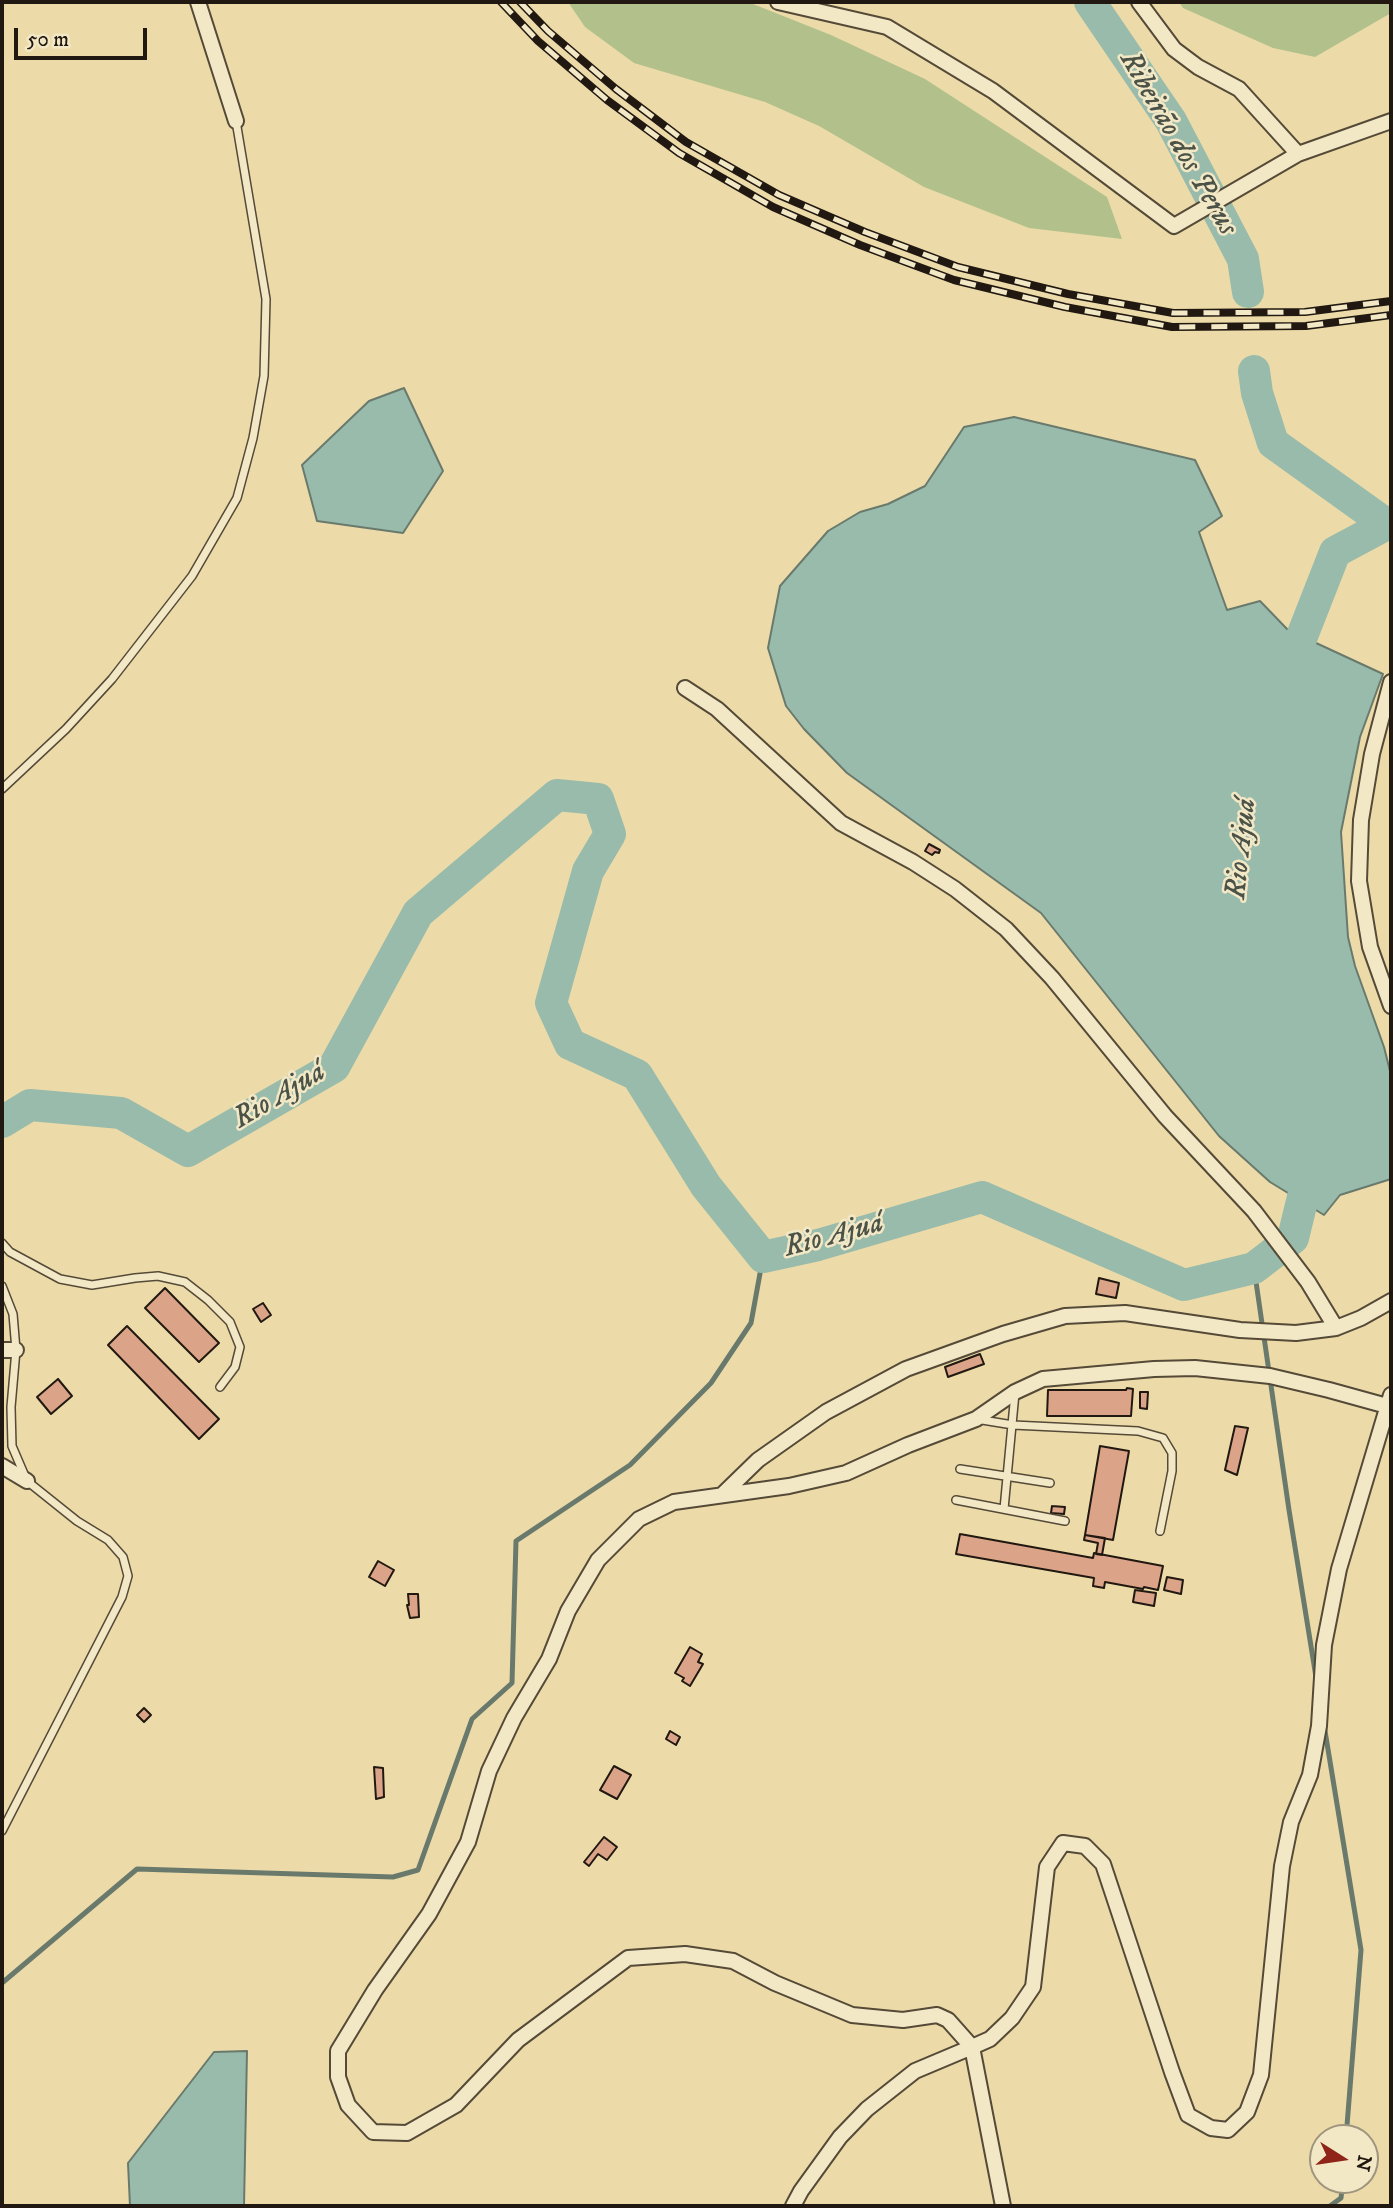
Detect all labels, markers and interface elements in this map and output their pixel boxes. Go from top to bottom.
scale bar [18,14,150,58]
text: 50 m [27,27,69,53]
water label: Ribeirão dos Perus [1110,45,1244,243]
water label: Rio Ajuá [1220,797,1266,901]
water label: Rio Ajuá [227,1056,333,1138]
water label: Rio Ajuá [780,1207,888,1267]
north arrow [1309,2124,1379,2194]
text: N [1350,2153,1376,2173]

